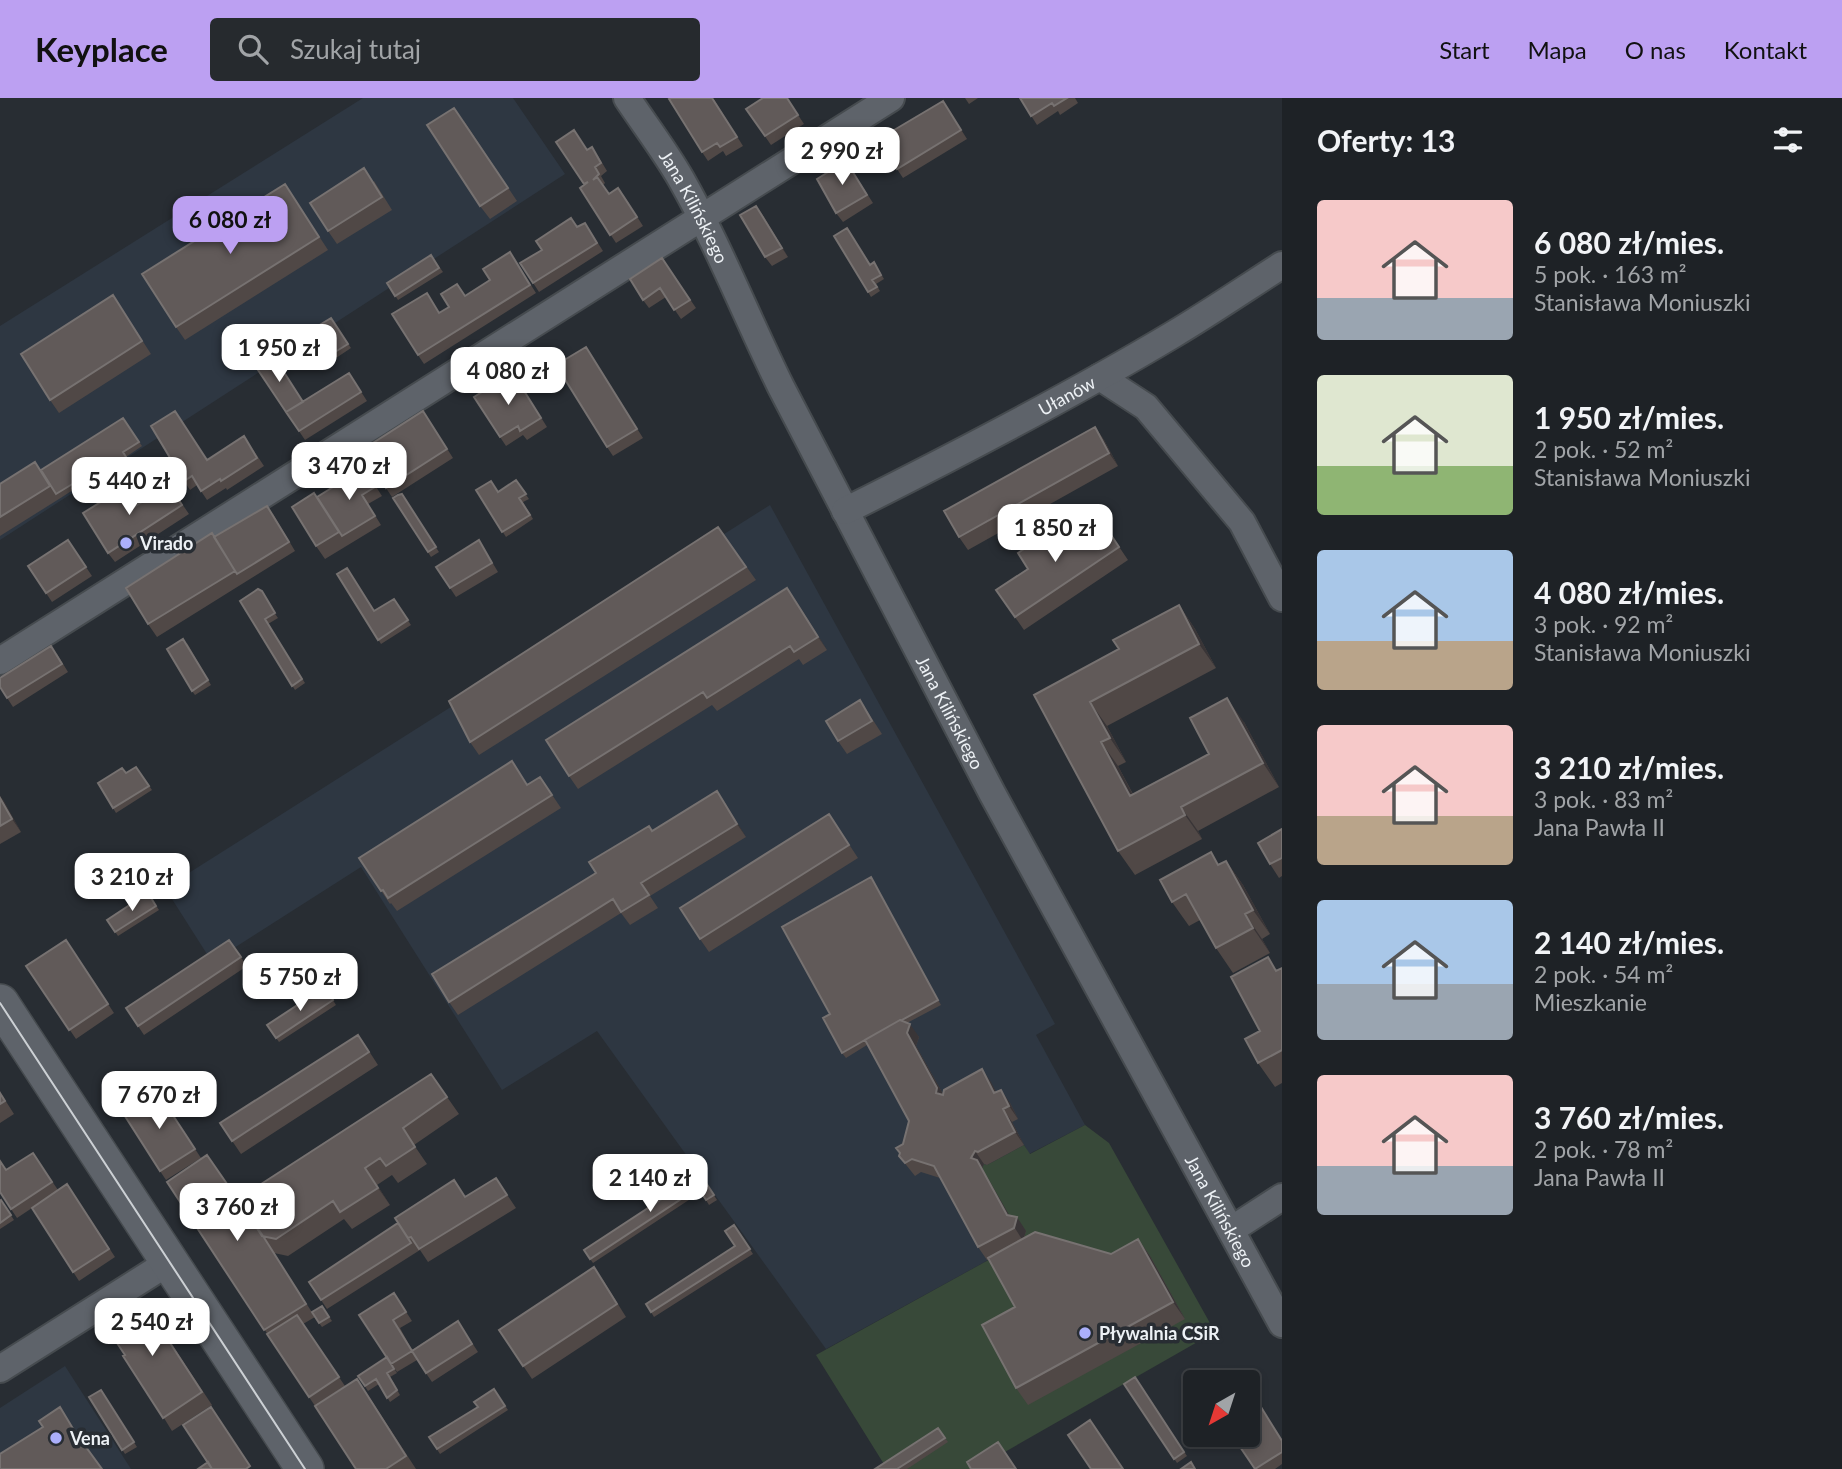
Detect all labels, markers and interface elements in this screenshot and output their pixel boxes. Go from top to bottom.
search box [210,18,700,81]
text: Keyplace [35,29,168,69]
icon: search [234,30,272,68]
text: Szukaj tutaj [290,33,421,65]
text: Start [1439,35,1490,64]
text: Mapa [1528,35,1587,64]
text: O nas [1625,35,1686,64]
text: Kontakt [1724,35,1807,64]
icon: filters [1769,121,1807,159]
text: Oferty: 13 [1317,122,1455,158]
pin: 2 990 zł [770,127,914,187]
text: 2 990 zł [801,136,883,164]
street label: Jana Kilińskiego [655,146,733,267]
pin: 6 080 zł [158,197,302,256]
text: 6 080 zł [189,205,271,233]
text: 6 080 zł/mies. [1534,224,1724,260]
icon: home [1373,228,1457,312]
text: 5 pok. · 163 m² [1534,260,1687,288]
text: Stanisława Moniuszki [1534,288,1750,316]
pin: 1 950 zł [207,324,351,384]
text: 1 950 zł [238,333,320,361]
pin: 4 080 zł [436,348,580,407]
text: 4 080 zł [467,356,549,384]
street label: Ułanów [1034,371,1099,420]
text: 1 950 zł/mies. [1534,399,1724,435]
icon: home [1373,403,1457,487]
text: 2 pok. · 52 m² [1534,435,1673,463]
pin: 3 470 zł [277,442,421,502]
text: 3 470 zł [308,451,390,479]
pin: 5 440 zł [57,458,201,517]
text: Stanisława Moniuszki [1534,463,1750,491]
text: 5 440 zł [88,466,170,494]
pin: 1 850 zł [983,504,1127,564]
text: 1 850 zł [1014,513,1096,541]
place label: Virado [139,532,193,554]
marker: Virado [118,535,134,551]
text: 4 080 zł/mies. [1534,574,1724,610]
icon: home [1373,578,1457,662]
text: 3 pok. · 92 m² [1534,610,1673,638]
text: Stanisława Moniuszki [1534,638,1750,666]
street label: Jana Kilińskiego [912,652,989,773]
text: 3 210 zł/mies. [1534,749,1724,785]
icon: home [1373,753,1457,837]
text: 3 pok. · 83 m² [1534,785,1673,813]
text: Jana Pawła II [1534,813,1665,841]
pin: 3 210 zł [60,854,204,913]
text: 3 210 zł [91,862,173,890]
text: 2 140 zł/mies. [1534,924,1724,960]
icon: home [1373,928,1457,1012]
pin: 5 750 zł [228,954,372,1013]
text: 2 pok. · 54 m² [1534,960,1673,988]
text: 5 750 zł [259,962,341,990]
text: Mieszkanie [1534,988,1647,1016]
pin: 7 670 zł [87,1072,231,1131]
text: 7 670 zł [118,1080,200,1108]
text: 3 760 zł/mies. [1534,1099,1724,1135]
icon: home [1373,1103,1457,1187]
text: 2 pok. · 78 m² [1534,1135,1673,1163]
street label: Jana Kilińskiego [1181,1151,1260,1271]
pin: 2 140 zł [578,1154,722,1214]
text: 2 140 zł [609,1163,691,1191]
text: Jana Pawła II [1534,1163,1665,1191]
pin: 3 760 zł [165,1184,309,1243]
text: 3 760 zł [196,1192,278,1220]
pin: 2 540 zł [80,1298,224,1358]
text: 2 540 zł [111,1307,193,1335]
place label: Pływalnia CSiR [1099,1322,1220,1344]
marker: Pływalnia CSiR [1077,1325,1093,1341]
north arrow [1183,1370,1260,1447]
map controls [1183,1370,1260,1447]
place label: Vena [69,1427,110,1449]
marker: Vena [48,1430,64,1446]

